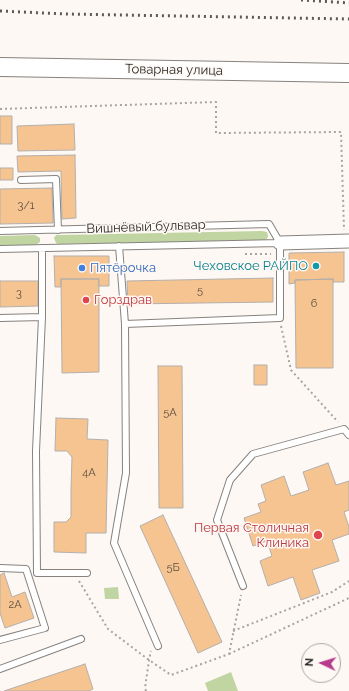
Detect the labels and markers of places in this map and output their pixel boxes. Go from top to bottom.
place label: Чеховское РАЙПО [193,258,308,274]
place label: Пятёрочка [90,260,156,276]
marker: Чеховское РАЙПО [311,261,321,271]
marker: Пятёрочка [77,263,87,273]
place label: Горздрав [94,292,152,308]
marker: Горздрав [81,295,91,305]
place label: Первая Столичная Клиника [194,520,309,551]
marker: Первая Столичная Клиника [312,529,324,541]

